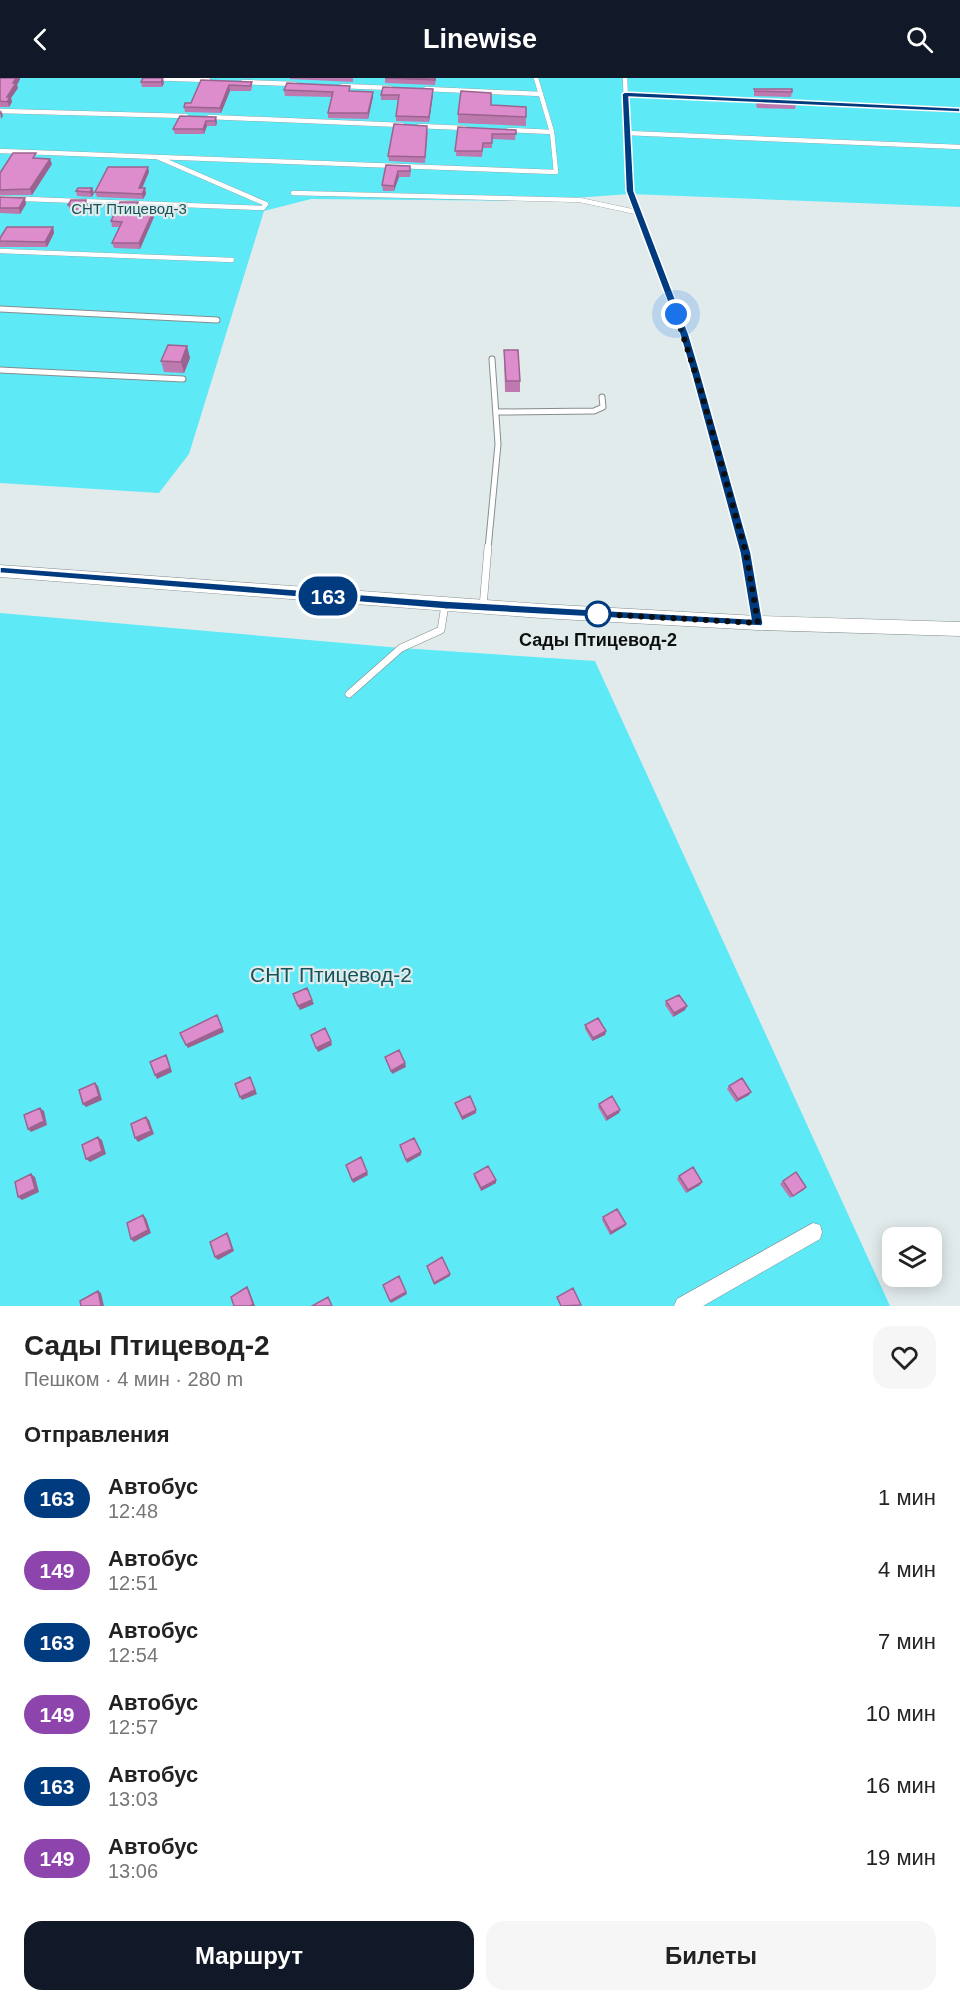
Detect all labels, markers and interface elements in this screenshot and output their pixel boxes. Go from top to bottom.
icon: back [24,23,57,56]
icon: search [903,23,936,56]
text: Linewise [423,24,537,54]
park label: СНТ Птицевод-3 [71,200,187,217]
your location [661,299,691,329]
line badge: 163 [294,576,362,616]
text: 163 [310,585,346,608]
marker: Сады Птицевод-2 [585,601,611,627]
place label: Сады Птицевод-2 [519,630,677,650]
park label: СНТ Птицевод-2 [250,963,412,986]
map controls [882,1227,942,1287]
button: layers [882,1227,942,1287]
button: heart [873,1326,936,1389]
text: Сады Птицевод-2 [24,1330,270,1361]
text: Пешком · 4 мин · 280 m [24,1368,243,1390]
text: Отправления [24,1422,170,1447]
text: Автобус [108,1474,198,1499]
text: 1 мин [878,1485,936,1510]
text: 163 [39,1487,75,1510]
text: 12:48 [108,1500,158,1522]
text: Автобус [108,1546,198,1571]
text: 4 мин [878,1557,936,1582]
text: 149 [39,1559,75,1582]
text: 12:51 [108,1572,158,1594]
text: Автобус [108,1618,198,1643]
text: 7 мин [878,1629,936,1654]
text: 163 [39,1631,75,1654]
text: 12:54 [108,1644,158,1666]
text: Автобус [108,1690,198,1715]
text: 10 мин [866,1701,936,1726]
text: 149 [39,1703,75,1726]
text: 12:57 [108,1716,158,1738]
text: Автобус [108,1762,198,1787]
text: 16 мин [866,1773,936,1798]
text: 163 [39,1775,75,1798]
text: 13:03 [108,1788,158,1810]
text: Автобус [108,1834,198,1859]
text: 19 мин [866,1845,936,1870]
text: 149 [39,1847,75,1870]
text: 13:06 [108,1860,158,1882]
button: Маршрут [24,1921,474,1990]
button: Билеты [486,1921,936,1990]

